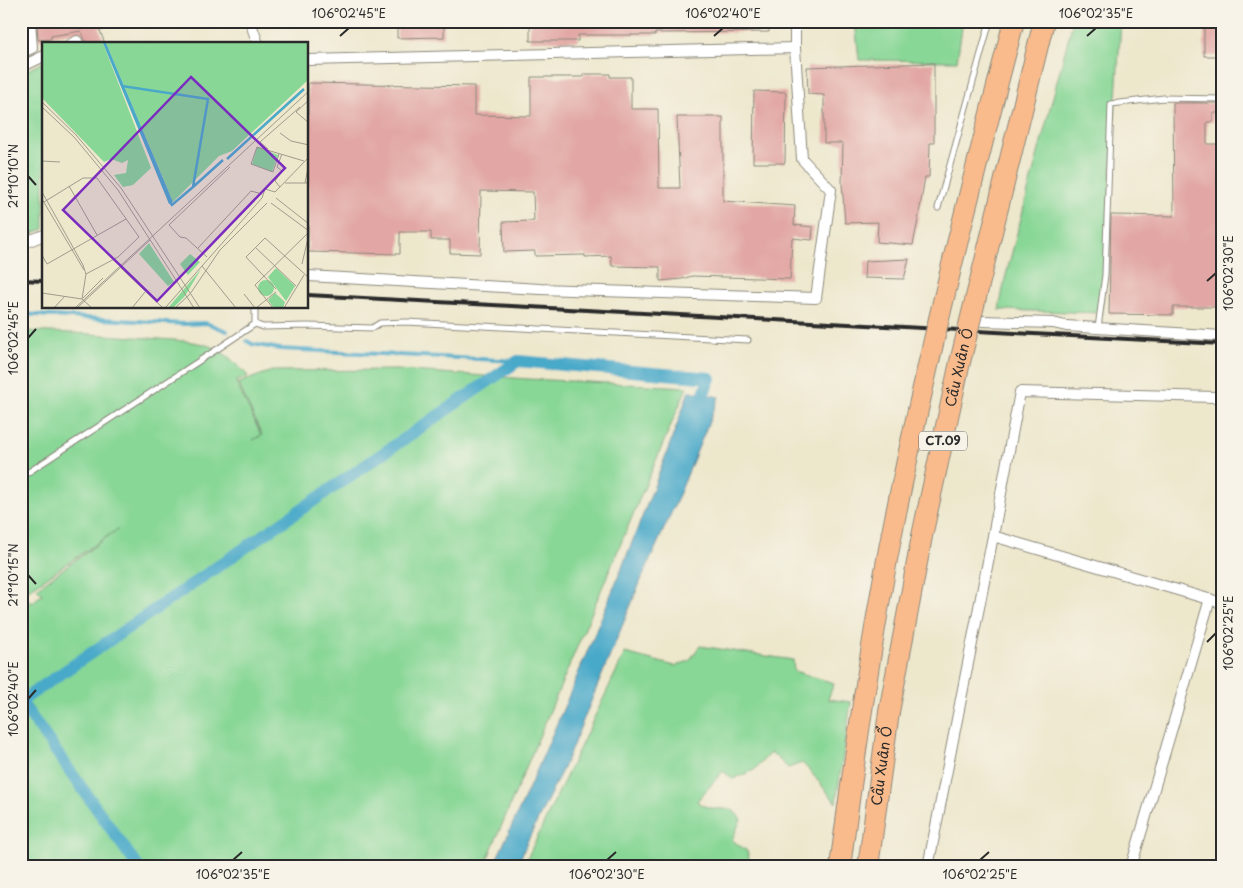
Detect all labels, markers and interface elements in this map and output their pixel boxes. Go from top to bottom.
text: 106°02'45"E [312,4,386,22]
text: 106°02'40"E [685,4,761,22]
text: 106°02'35"E [1059,4,1133,22]
inset map [42,42,309,309]
text: 21°10'10"N [4,144,22,208]
text: 106°02'30"E [1219,235,1237,311]
text: 106°02'45"E [4,301,22,375]
street label: Cầu Xuân Ổ [940,326,978,409]
road number: CT.09 [919,432,967,451]
text: 21°10'15"N [4,543,22,607]
text: 106°02'25"E [1219,595,1237,671]
text: 106°02'40"E [4,661,22,737]
street label: Cầu Xuân Ổ [865,725,897,807]
text: 106°02'35"E [196,865,270,883]
text: 106°02'30"E [569,865,645,883]
text: 106°02'25"E [942,865,1018,883]

